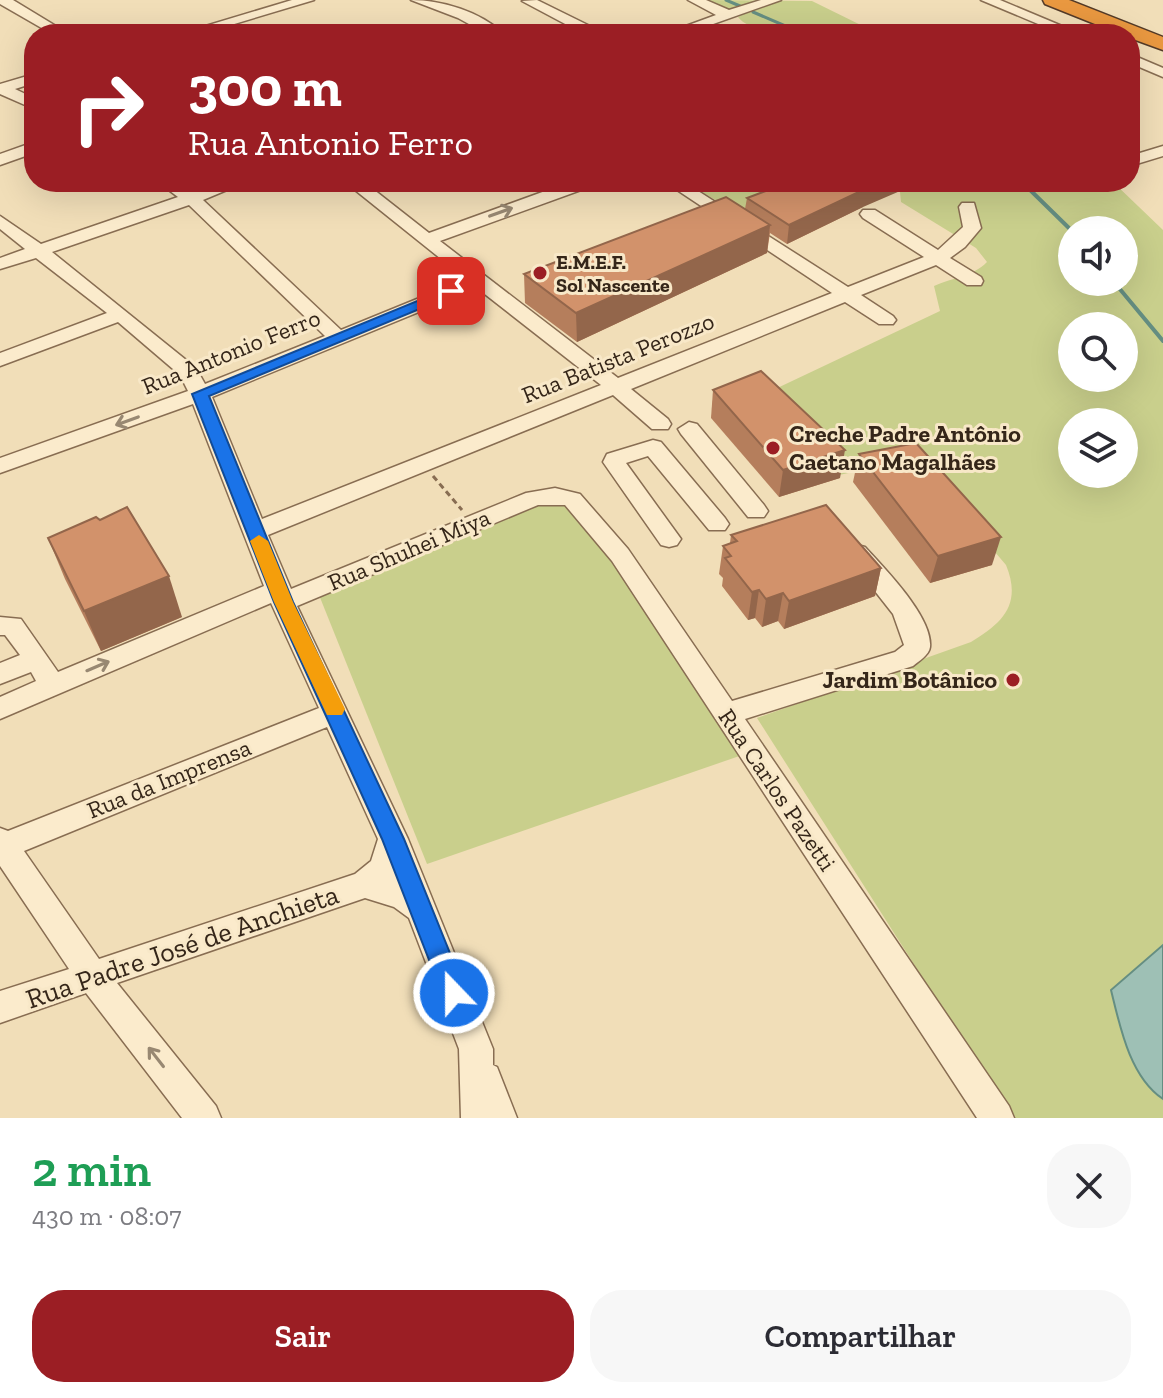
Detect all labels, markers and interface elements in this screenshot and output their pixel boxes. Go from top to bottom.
text: 300 m [188,53,342,120]
icon: right [56,56,160,160]
text: Rua Antonio Ferro [188,121,473,164]
one-way arrow [488,204,513,218]
map controls [1058,216,1138,488]
button: sound [1058,216,1138,296]
place label: E.M.E.F. Sol Nascente [556,250,670,297]
pin [417,257,485,325]
marker: E.M.E.F. Sol Nascente [531,264,549,282]
icon: arrive [429,269,473,313]
street label: Rua Antonio Ferro [137,303,324,401]
street label: Rua Batista Perozzo [517,306,718,409]
button: search [1058,312,1138,392]
button: layers [1058,408,1138,488]
one-way arrow [115,414,140,429]
place label: Creche Padre Antônio Caetano Magalhães [789,419,1021,476]
marker: Creche Padre Antônio Caetano Magalhães [764,439,782,457]
street label: Rua Shuhei Miya [323,502,495,597]
one-way arrow [85,658,110,673]
place label: Jardim Botânico [822,665,997,694]
marker: Jardim Botânico [1004,671,1022,689]
street label: Rua Carlos Pazetti [713,703,842,876]
street label: Rua da Imprensa [83,732,255,825]
street label: Rua Padre José de Anchieta [22,877,343,1016]
position arrow [412,951,496,1035]
one-way arrow [147,1047,165,1068]
text: 2 min [32,1141,151,1198]
button: close [1047,1144,1131,1228]
text: 430 m · 08:07 [32,1200,182,1232]
button: Sair [32,1290,574,1382]
button: Compartilhar [590,1290,1131,1382]

